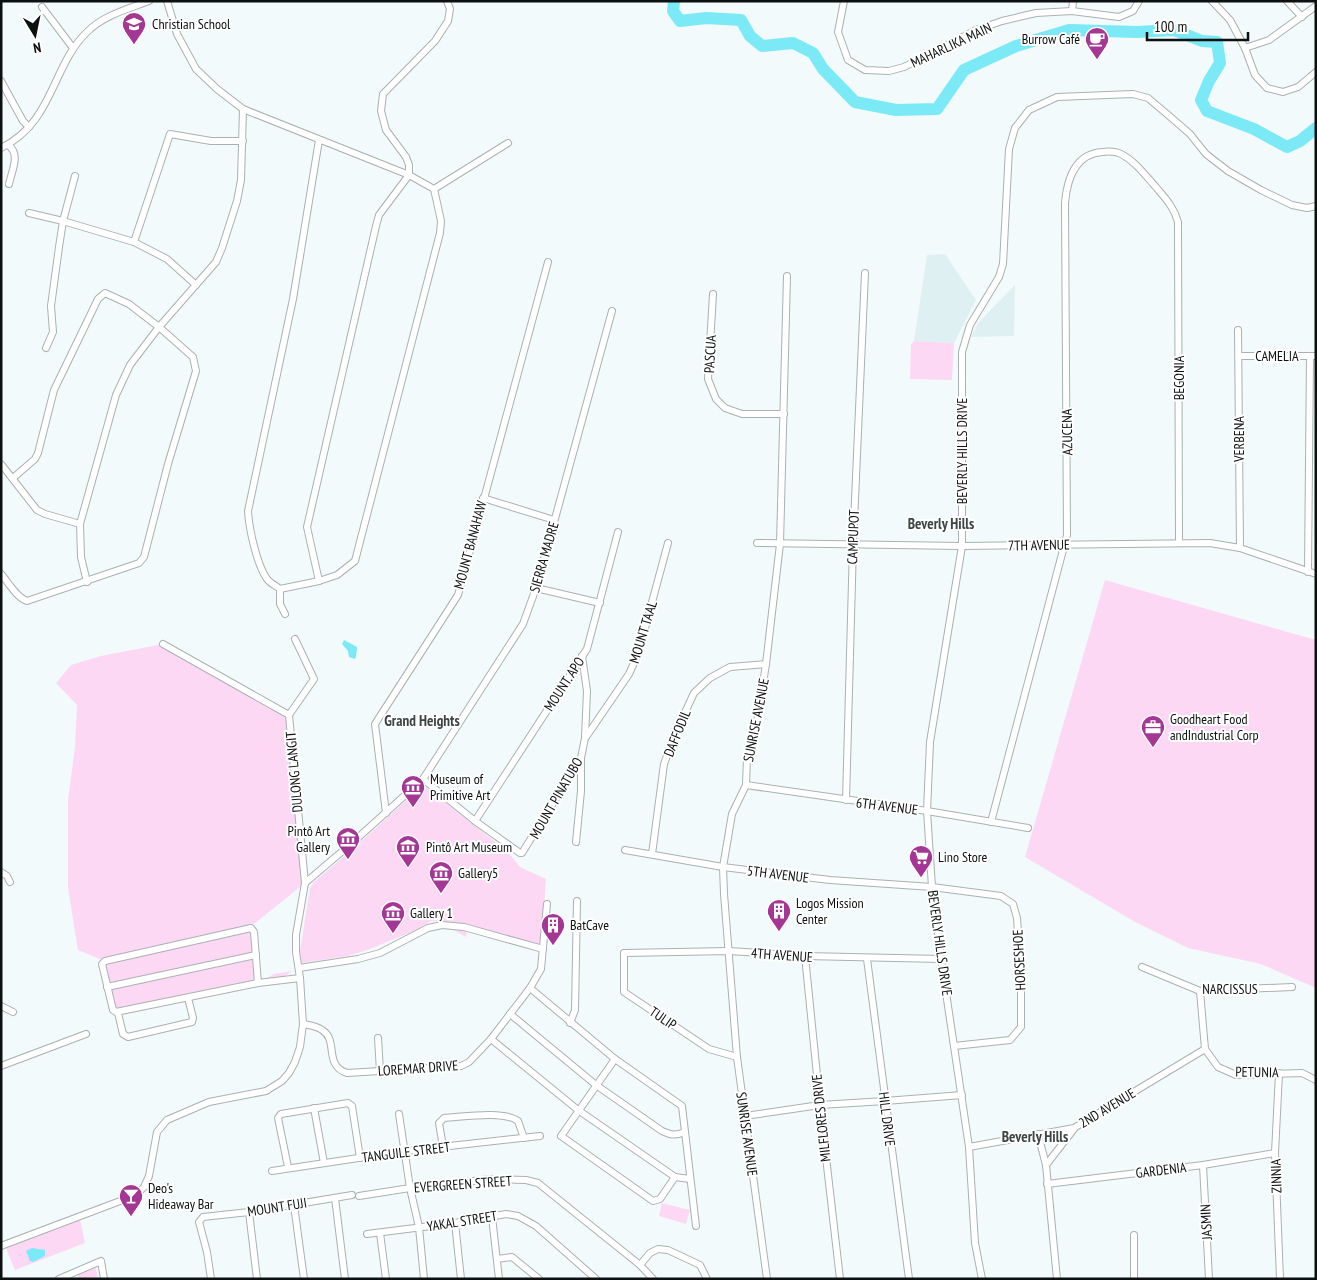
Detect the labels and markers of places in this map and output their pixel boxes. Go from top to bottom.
school or university icon: Christian School [121,11,147,45]
place label: Christian School [152,15,231,33]
cafe icon: Burrow Café [1084,26,1110,60]
place label: Burrow Café [1022,30,1080,48]
place label: Goodheart Food andIndustrial Corp [1170,710,1259,744]
office icon: Goodheart Food andIndustrial Corp [1140,714,1166,748]
place label: Museum of Primitive Art [430,770,490,804]
museum icon: Museum of Primitive Art [400,774,426,808]
place label: Pintô Art Gallery [287,822,331,856]
museum icon: Pintô Art Gallery [335,826,361,860]
museum icon: Pintô Art Museum [395,834,421,868]
place label: Pintô Art Museum [426,838,512,856]
supermarket icon: Lino Store [908,844,934,878]
place label: Lino Store [938,848,988,866]
museum icon: Gallery5 [428,860,454,894]
place label: Gallery5 [458,864,498,882]
place label: Logos Mission Center [796,894,864,928]
building icon: Logos Mission Center [766,898,792,932]
museum icon: Gallery 1 [380,900,406,934]
place label: Gallery 1 [410,904,453,922]
building icon: BatCave [540,912,566,946]
place label: BatCave [570,916,609,934]
place label: Deo's Hideaway Bar [148,1179,214,1213]
bar icon: Deo's Hideaway Bar [118,1183,144,1217]

